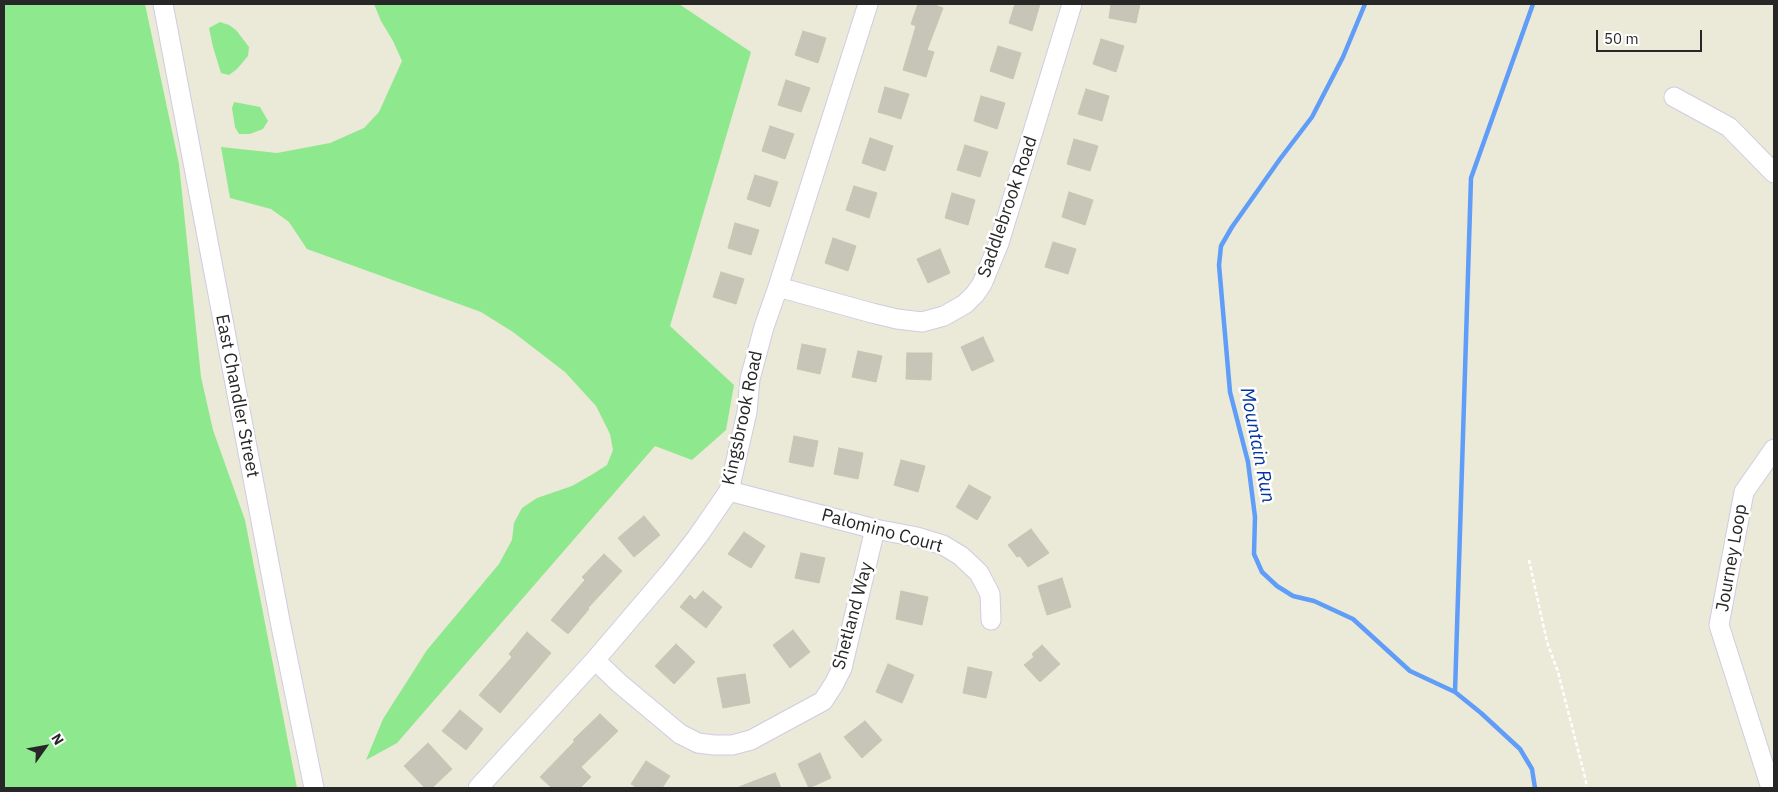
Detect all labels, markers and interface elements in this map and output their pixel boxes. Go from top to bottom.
scale bar [1598,20,1704,52]
text: 50 m [1604,29,1639,48]
street label: Saddlebrook Road [974,134,1042,280]
street label: East Chandler Street [211,312,263,480]
street label: Kingsbrook Road [718,349,768,487]
water label: Mountain Run [1235,385,1279,505]
street label: Journey Loop [1712,503,1752,613]
street label: Palomino Court [819,504,945,558]
street label: Shetland Way [828,560,878,672]
north arrow [20,722,70,772]
text: N [47,730,68,748]

